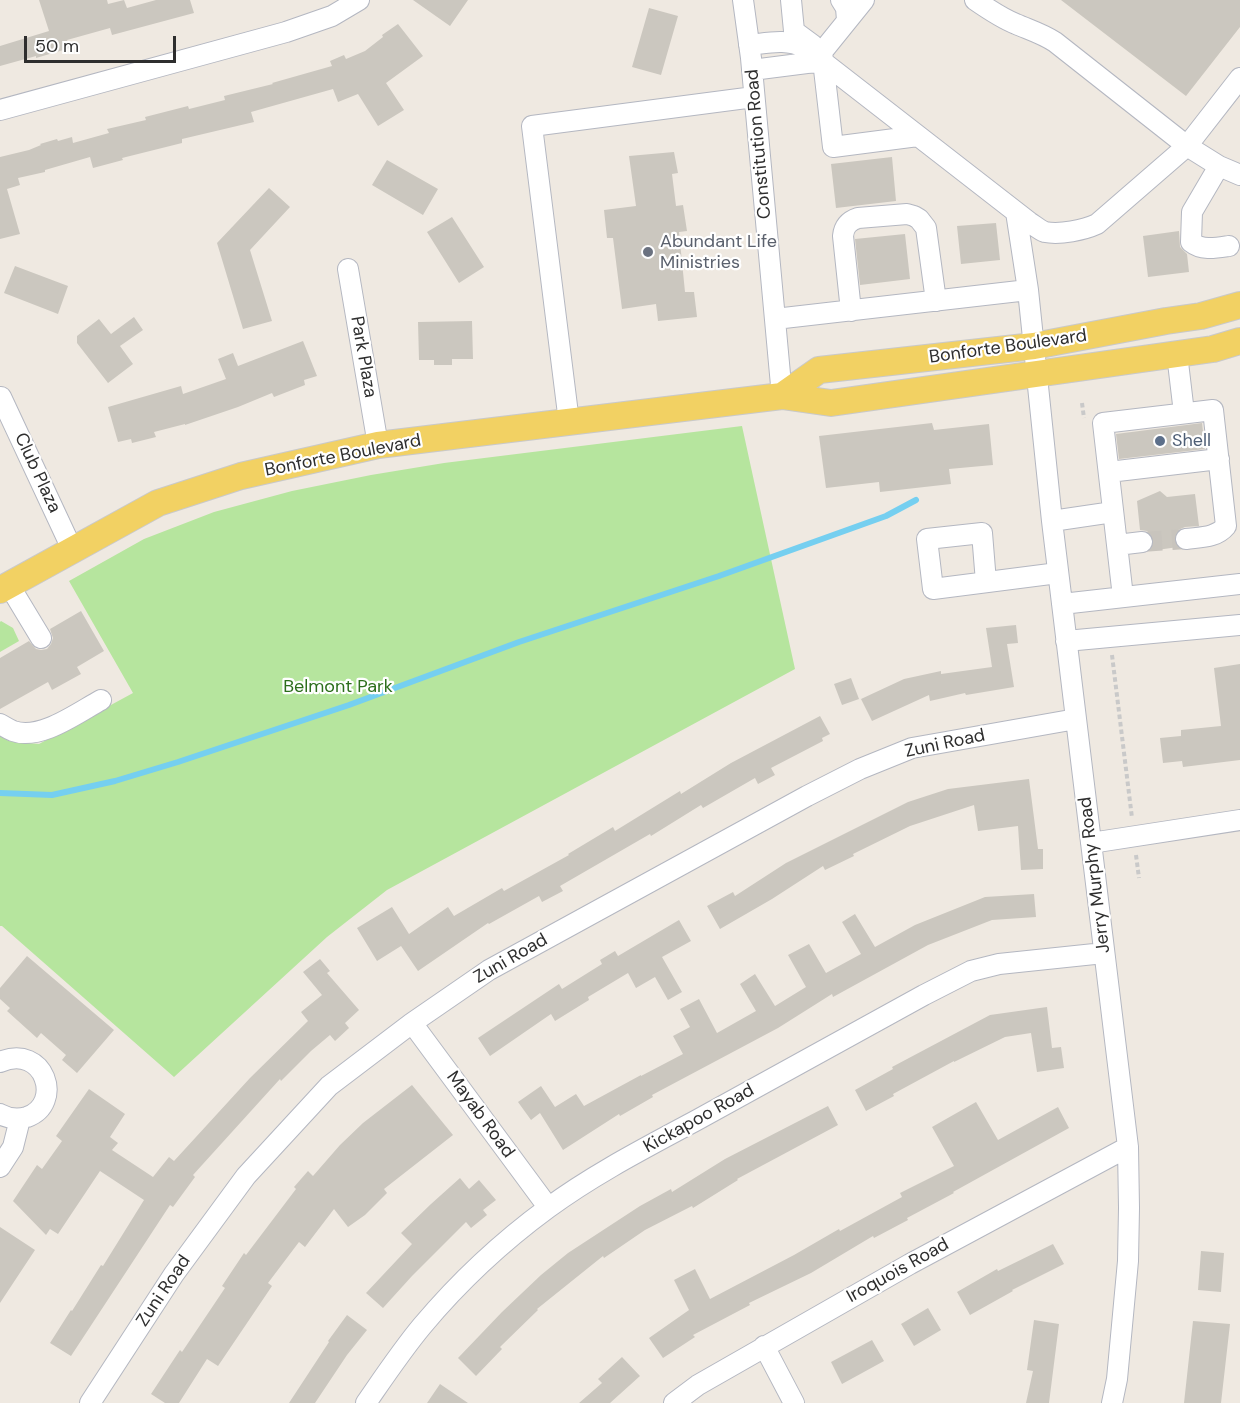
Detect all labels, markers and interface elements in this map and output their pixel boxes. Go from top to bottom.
scale bar [27,24,178,62]
text: 50 m [35,34,79,58]
street label: Constitution Road [742,68,776,220]
place label: Abundant Life Ministries [660,231,777,274]
marker: Abundant Life Ministries [641,245,655,259]
street label: Park Plaza [345,314,381,400]
street label: Bonforte Boulevard [928,325,1088,369]
street label: Club Plaza [9,430,65,516]
street label: Bonforte Boulevard [263,430,423,482]
place label: Shell [1172,430,1211,452]
marker: Shell [1153,434,1167,448]
park label: Belmont Park [283,676,393,698]
street label: Zuni Road [903,725,987,763]
street label: Jerry Murphy Road [1075,796,1115,954]
street label: Zuni Road [470,929,552,989]
street label: Mayab Road [441,1067,519,1163]
street label: Kickapoo Road [640,1080,758,1158]
street label: Iroquois Road [843,1234,953,1308]
street label: Zuni Road [132,1251,196,1331]

